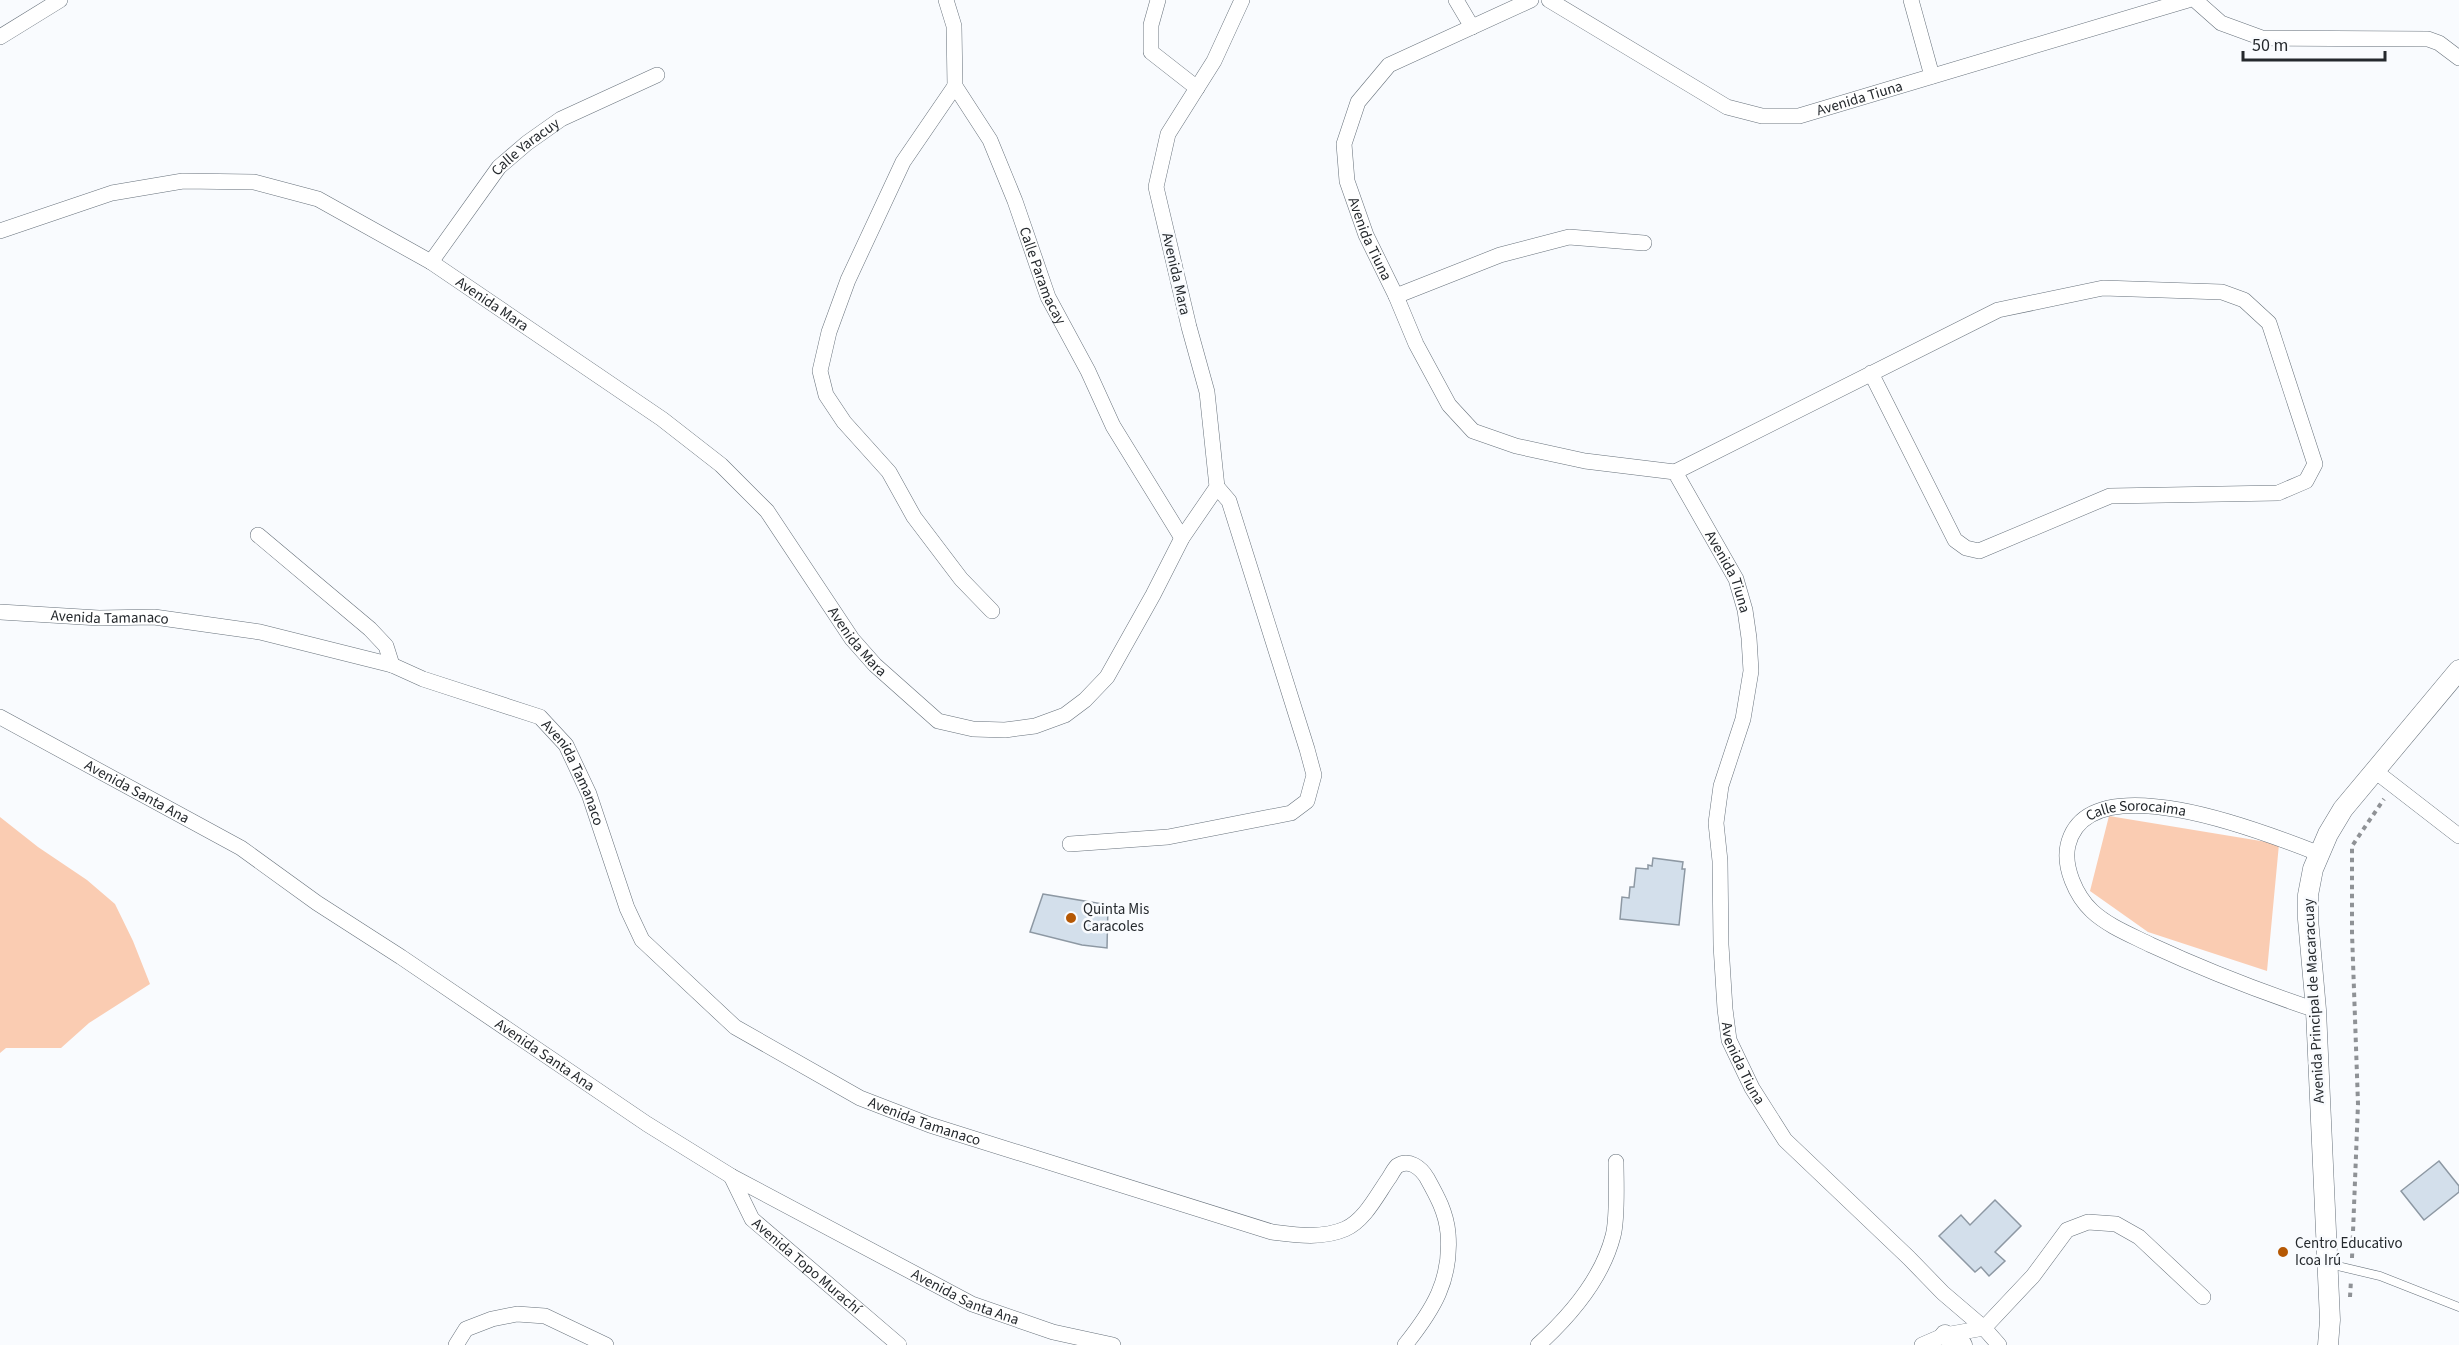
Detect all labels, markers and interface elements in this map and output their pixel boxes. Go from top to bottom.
scale bar [2243,24,2386,62]
text: 50 m [2252,33,2288,58]
street label: Avenida Tiuna [1814,75,1905,121]
street label: Calle Yaracuy [486,113,564,180]
street label: Avenida Tiuna [1343,194,1397,284]
street label: Calle Paramacay [1014,224,1071,328]
street label: Avenida Mara [1156,231,1196,317]
street label: Avenida Mara [452,271,533,336]
street label: Avenida Tiuna [1700,527,1756,615]
street label: Avenida Mara [823,603,891,681]
street label: Avenida Tamanaco [50,605,170,629]
street label: Avenida Tamanaco [537,715,609,828]
street label: Avenida Santa Ana [81,754,193,829]
street label: Calle Sorocaima [2082,795,2188,826]
street label: Avenida Principal de Macaracuay [2298,898,2330,1104]
place label: Quinta Mis Caracoles [1083,899,1149,937]
marker: Quinta Mis Caracoles [1064,911,1078,925]
street label: Avenida Santa Ana [491,1013,599,1096]
street label: Avenida Tiuna [1716,1021,1770,1109]
street label: Avenida Tamanaco [865,1092,984,1151]
street label: Avenida Topo Murachí [747,1213,867,1320]
place label: Centro Educativo Icoa Irú [2295,1233,2403,1271]
marker: Centro Educativo Icoa Irú [2276,1245,2290,1259]
street label: Avenida Santa Ana [908,1263,1022,1330]

